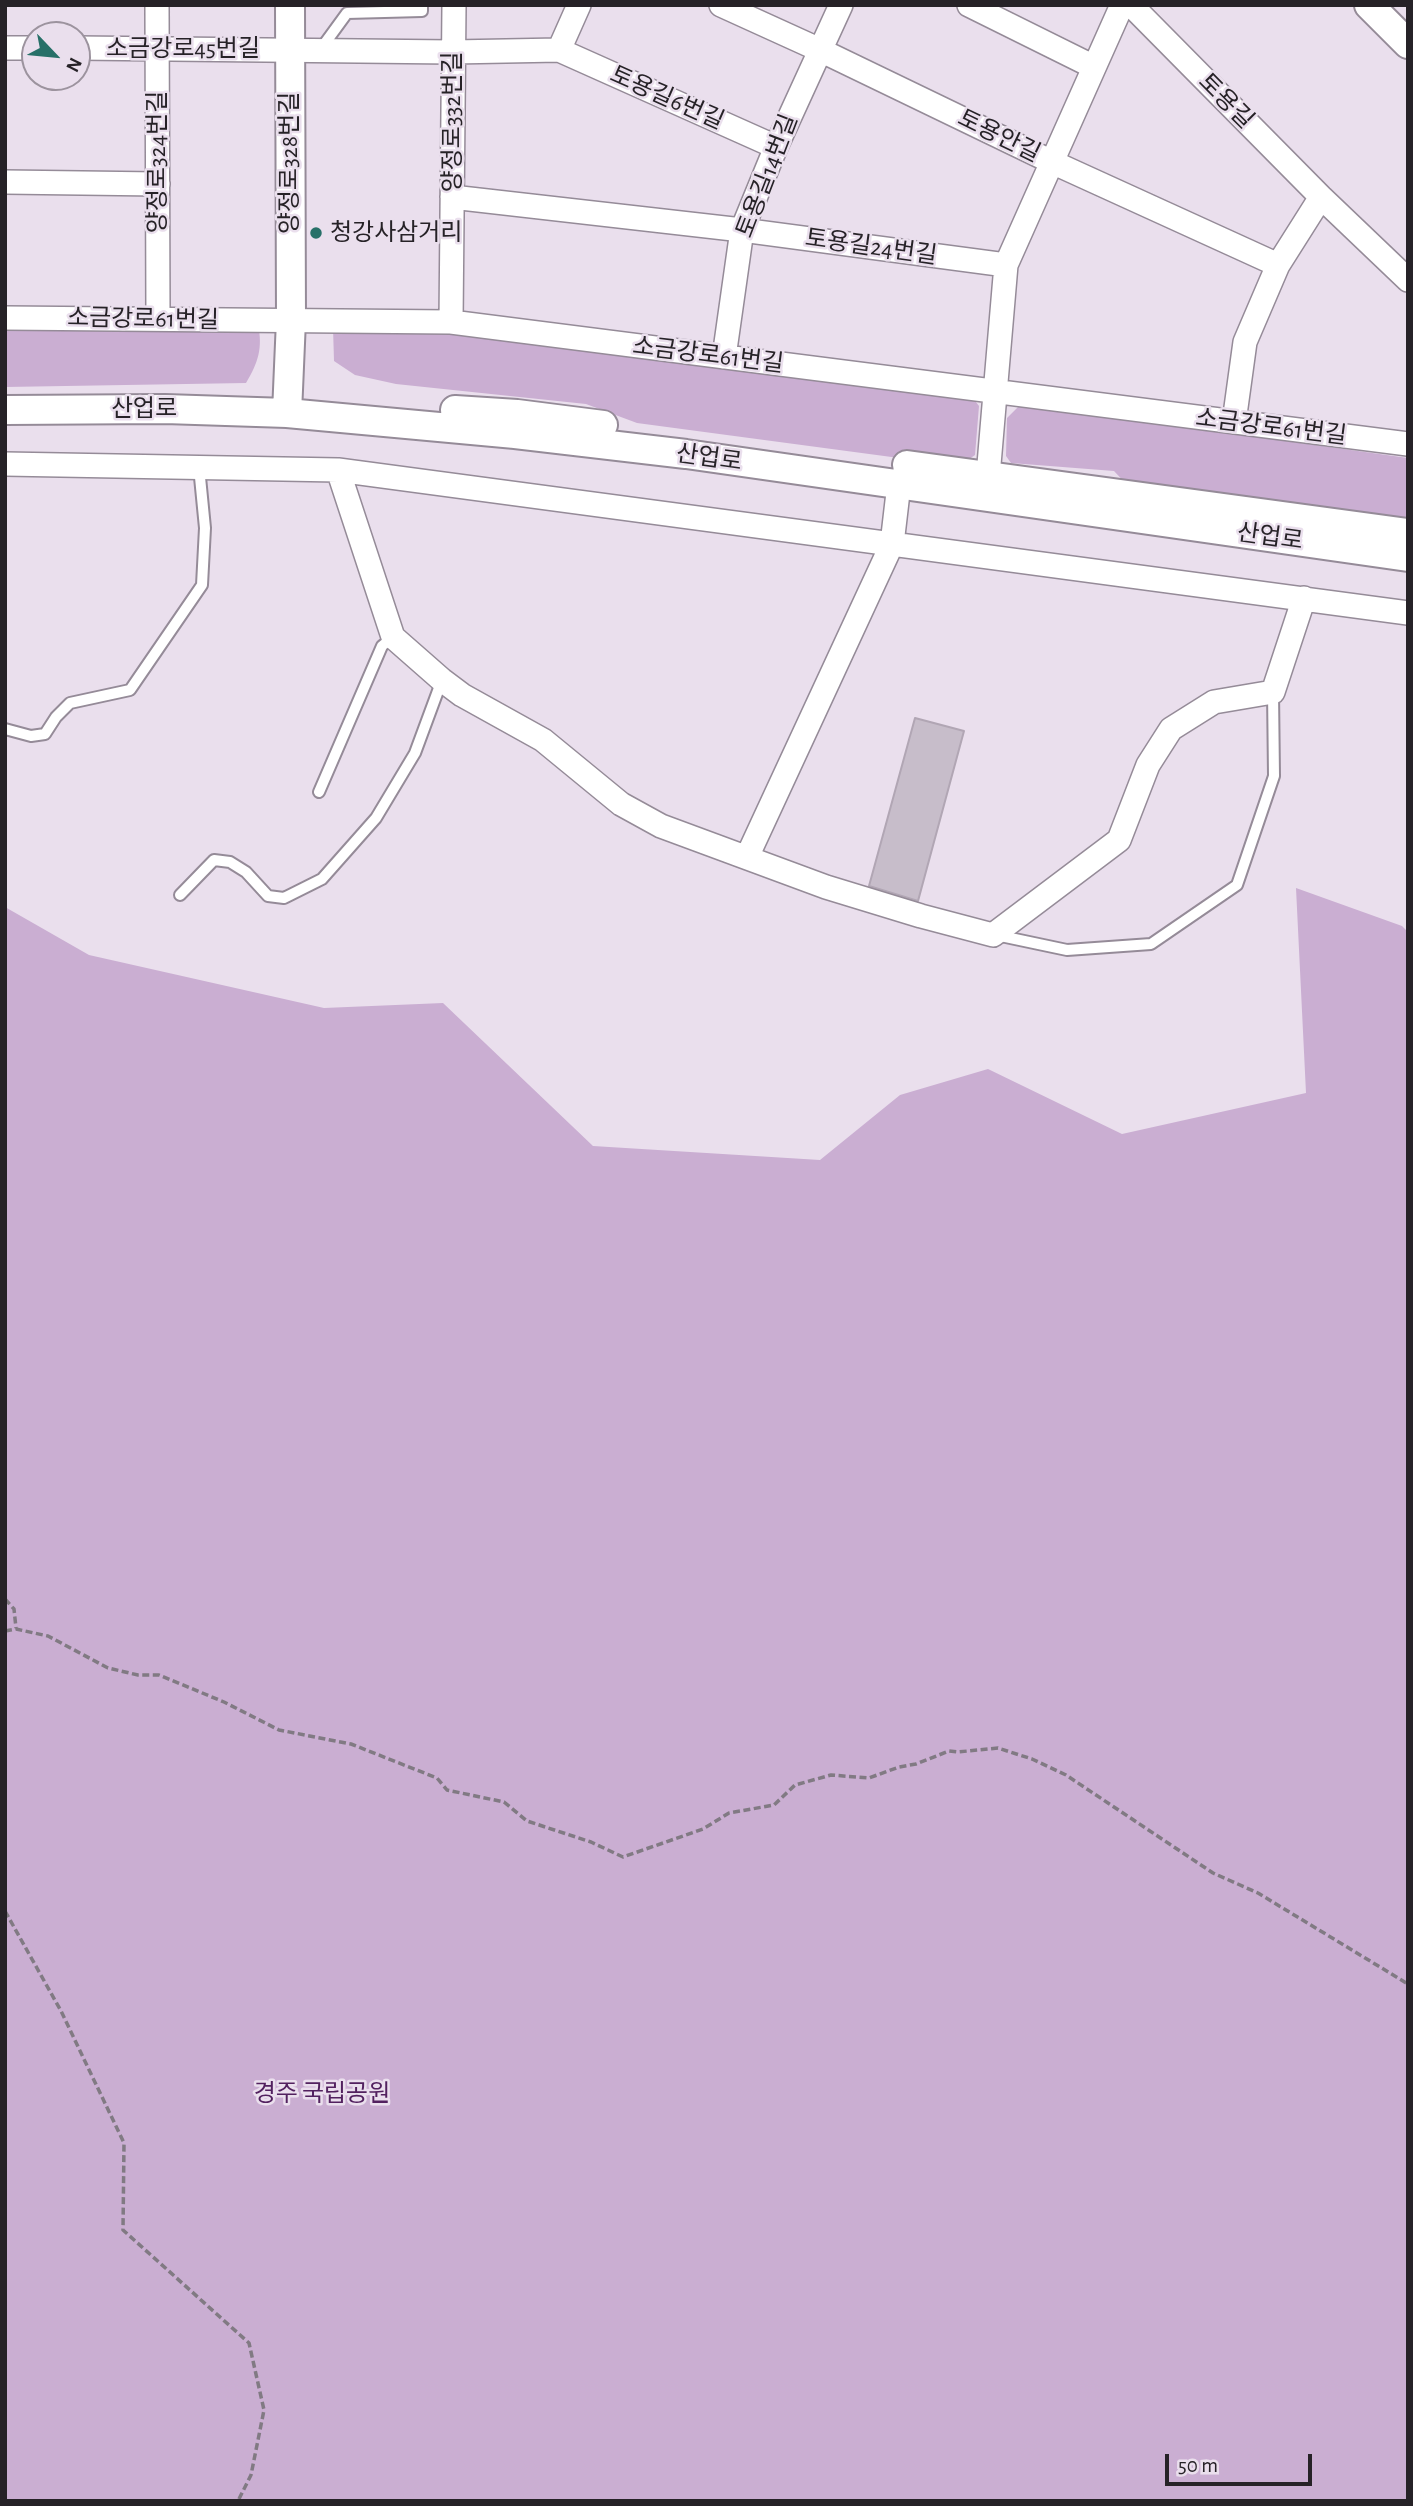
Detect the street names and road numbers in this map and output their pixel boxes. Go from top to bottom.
street label: 소금강로45번길 [106,35,260,63]
street label: 양정로332번길 [439,51,467,193]
street label: 토용길6번길 [606,60,728,136]
street label: 토용길 [1192,67,1260,135]
street label: 양정로324번길 [144,91,172,233]
street label: 양정로328번길 [276,92,304,234]
street label: 토용안길 [953,104,1045,168]
street label: 토용길14번길 [730,110,804,242]
street label: 토용길24번길 [803,223,939,271]
street label: 소금강로61번길 [67,303,219,335]
street label: 소금강로61번길 [631,331,785,379]
street label: 산업로 [111,395,177,423]
street label: 소금강로61번길 [1194,403,1348,451]
street label: 산업로 [674,439,744,477]
street label: 산업로 [1235,518,1305,556]

